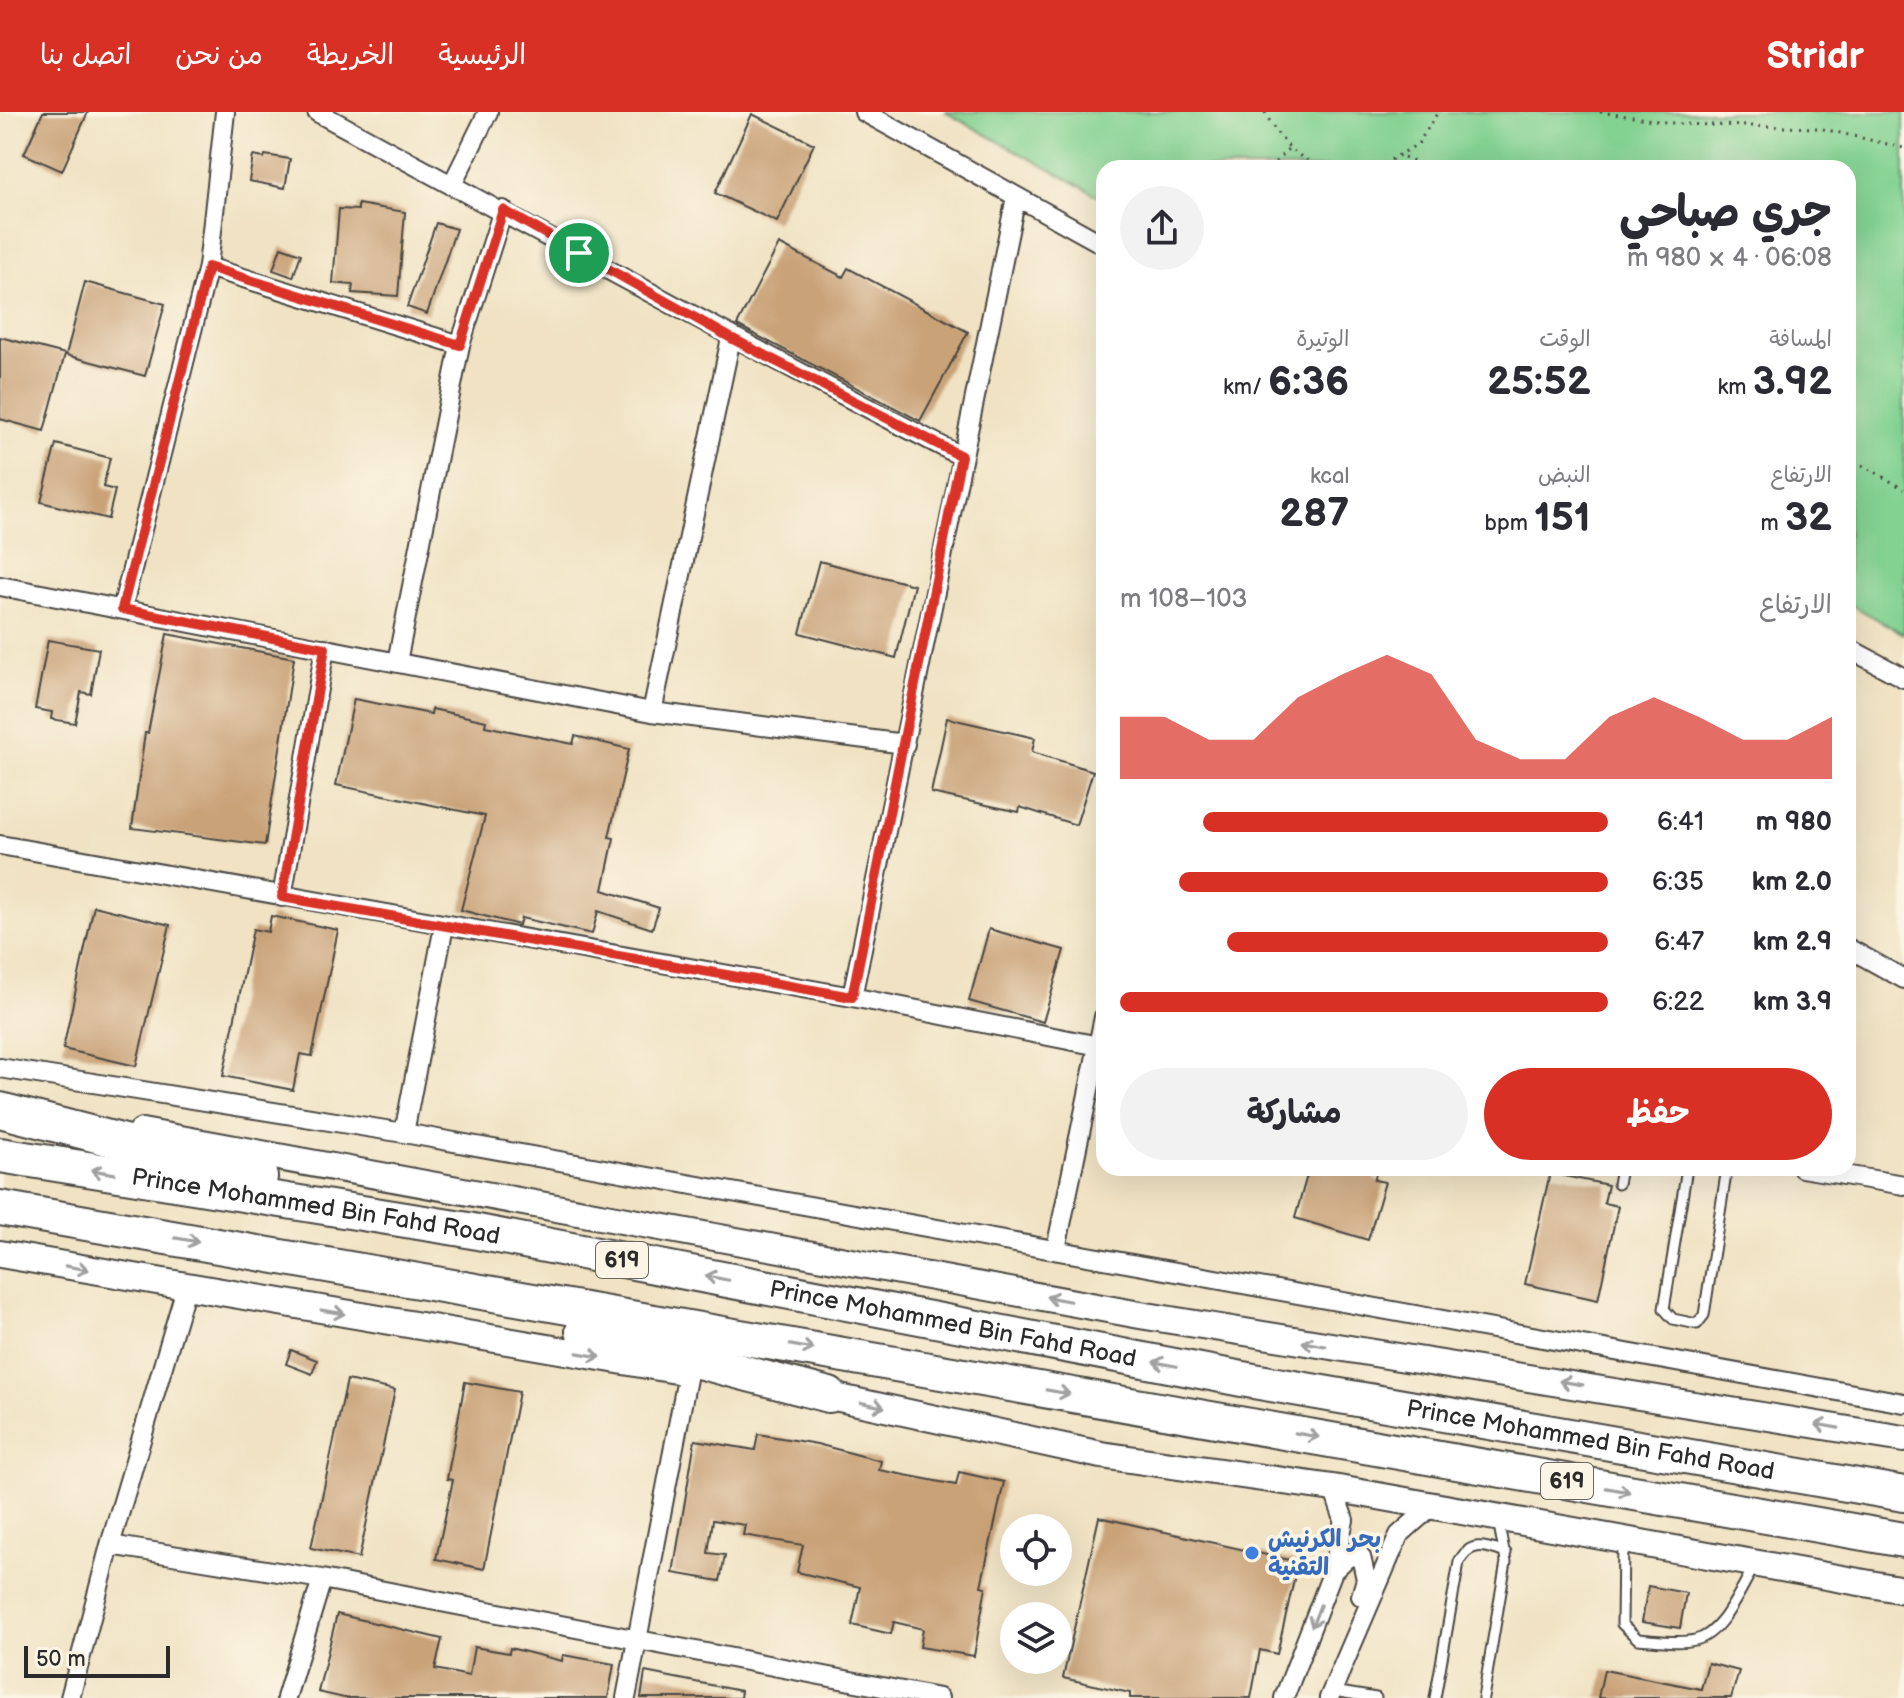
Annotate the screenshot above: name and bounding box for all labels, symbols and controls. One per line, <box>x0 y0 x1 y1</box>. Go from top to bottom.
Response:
text: Stridr <box>1766 34 1864 79</box>
text: اتصل بنا <box>40 39 131 72</box>
text: من نحن <box>175 39 263 72</box>
text: الخريطة <box>307 39 394 72</box>
text: الرئيسية <box>438 39 526 72</box>
button: share <box>1120 186 1204 270</box>
text: جري صباحي <box>1619 186 1832 239</box>
pin <box>545 219 613 287</box>
icon: arrive <box>557 231 601 275</box>
text: 06:08 · 4 × 980 m <box>1627 243 1832 274</box>
text: الوتيرة <box>1296 326 1349 353</box>
text: الوقت <box>1539 326 1591 353</box>
text: المسافة <box>1769 326 1832 353</box>
text: 6:36 <box>1268 358 1349 406</box>
text: 25:52 <box>1487 358 1591 406</box>
text: 3.92 <box>1752 358 1832 406</box>
text: /km <box>1223 374 1268 401</box>
text: km <box>1718 374 1752 401</box>
text: النبض <box>1538 462 1591 489</box>
text: الارتفاع <box>1770 462 1832 489</box>
text: kcal <box>1310 463 1349 490</box>
text: 287 <box>1279 490 1349 538</box>
text: 151 <box>1534 494 1591 542</box>
text: 32 <box>1785 494 1832 542</box>
text: bpm <box>1485 510 1534 537</box>
text: m <box>1761 510 1785 537</box>
text: 103–108 m <box>1120 584 1248 615</box>
text: الارتفاع <box>1759 590 1832 621</box>
text: 6:41 <box>1657 807 1704 838</box>
text: 980 m <box>1756 807 1832 838</box>
text: 6:35 <box>1652 867 1704 898</box>
text: 2.0 km <box>1752 867 1832 898</box>
text: 6:47 <box>1654 927 1704 958</box>
text: 2.9 km <box>1753 927 1832 958</box>
text: 6:22 <box>1652 987 1704 1018</box>
text: 3.9 km <box>1753 987 1832 1018</box>
button: مشاركة <box>1120 1068 1468 1160</box>
button: حفظ <box>1484 1068 1832 1160</box>
street label: Prince Mohammed Bin Fahd Road <box>130 1162 503 1251</box>
one-way arrow <box>90 1164 116 1179</box>
one-way arrow <box>174 1233 199 1248</box>
road number: 619 <box>596 1242 648 1278</box>
one-way arrow <box>63 1262 89 1277</box>
one-way arrow <box>705 1270 731 1285</box>
street label: Prince Mohammed Bin Fahd Road <box>767 1274 1139 1373</box>
one-way arrow <box>1045 1291 1071 1306</box>
one-way arrow <box>320 1305 345 1320</box>
one-way arrow <box>1301 1335 1327 1350</box>
one-way arrow <box>789 1341 814 1356</box>
one-way arrow <box>576 1349 602 1364</box>
one-way arrow <box>1153 1356 1178 1371</box>
one-way arrow <box>1558 1375 1584 1390</box>
one-way arrow <box>1045 1385 1070 1400</box>
street label: Prince Mohammed Bin Fahd Road <box>1404 1393 1777 1486</box>
one-way arrow <box>860 1398 885 1413</box>
one-way arrow <box>1815 1417 1840 1432</box>
one-way arrow <box>1294 1429 1319 1444</box>
road number: 619 <box>1541 1463 1593 1499</box>
one-way arrow <box>1605 1483 1630 1498</box>
map controls <box>1000 1514 1072 1674</box>
button: locate <box>1000 1514 1072 1586</box>
place label: بحر الكرنيش التقنية <box>1268 1525 1381 1582</box>
marker: بحر الكرنيش التقنية <box>1243 1544 1261 1562</box>
button: layers <box>1000 1602 1072 1674</box>
one-way arrow <box>1308 1603 1322 1628</box>
scale bar <box>24 1642 170 1678</box>
text: 50 m <box>36 1646 86 1673</box>

